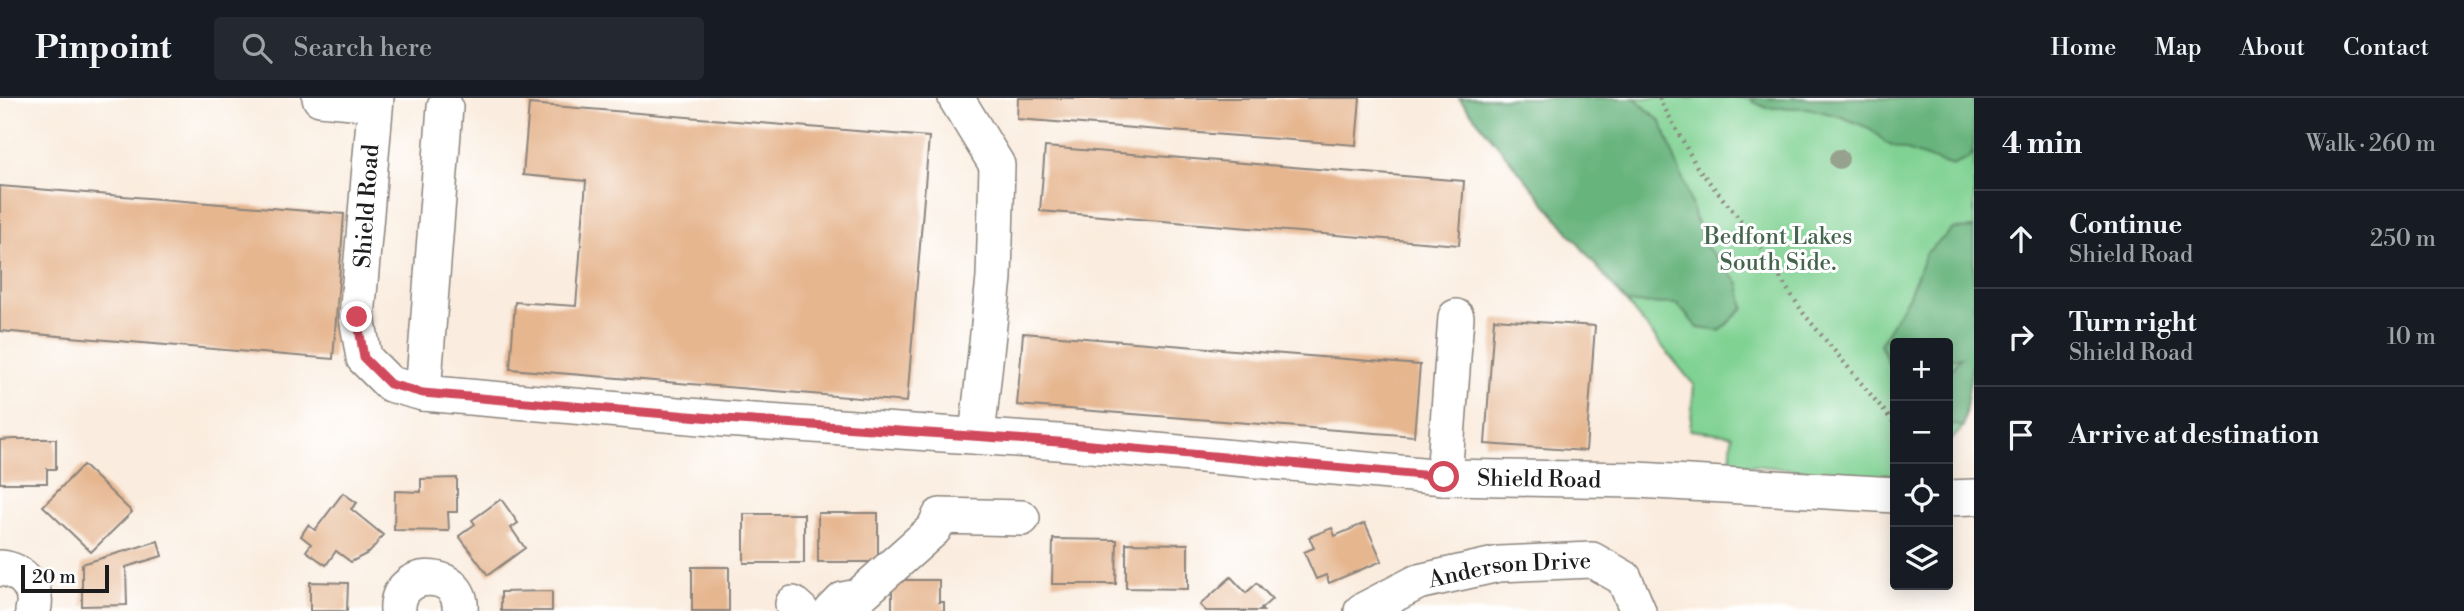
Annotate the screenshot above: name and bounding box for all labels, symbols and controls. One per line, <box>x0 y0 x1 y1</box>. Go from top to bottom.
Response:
search box <box>214 17 704 80</box>
text: Pinpoint <box>35 28 172 69</box>
icon: search <box>238 29 276 67</box>
text: Search here <box>294 32 432 64</box>
text: Home <box>2051 33 2116 63</box>
text: Map <box>2154 33 2202 63</box>
text: About <box>2240 33 2305 63</box>
text: Contact <box>2343 33 2429 63</box>
text: 4 min <box>2002 125 2082 163</box>
text: Walk · 260 m <box>2306 130 2436 158</box>
street label: Shield Road <box>349 143 385 269</box>
text: Continue <box>2069 209 2182 241</box>
icon: ahead <box>2002 220 2040 258</box>
park label: Bedfont Lakes South Side. <box>1703 223 1852 277</box>
text: 250 m <box>2370 225 2436 253</box>
text: Shield Road <box>2069 241 2193 269</box>
route end <box>341 301 372 332</box>
text: Turn right <box>2069 307 2197 339</box>
icon: right <box>2002 318 2040 356</box>
text: 10 m <box>2387 323 2436 351</box>
map controls <box>1890 338 1953 590</box>
button: + <box>1890 338 1953 401</box>
text: Shield Road <box>2069 339 2193 367</box>
button: − <box>1890 401 1953 464</box>
icon: arrive <box>2002 416 2040 454</box>
text: Arrive at destination <box>2069 419 2319 451</box>
route start <box>1428 461 1459 492</box>
button: locate <box>1890 464 1953 527</box>
street label: Shield Road <box>1477 465 1601 494</box>
button: layers <box>1890 527 1953 590</box>
street label: Anderson Drive <box>1425 547 1592 595</box>
scale bar <box>21 562 108 594</box>
text: 20 m <box>32 565 76 589</box>

